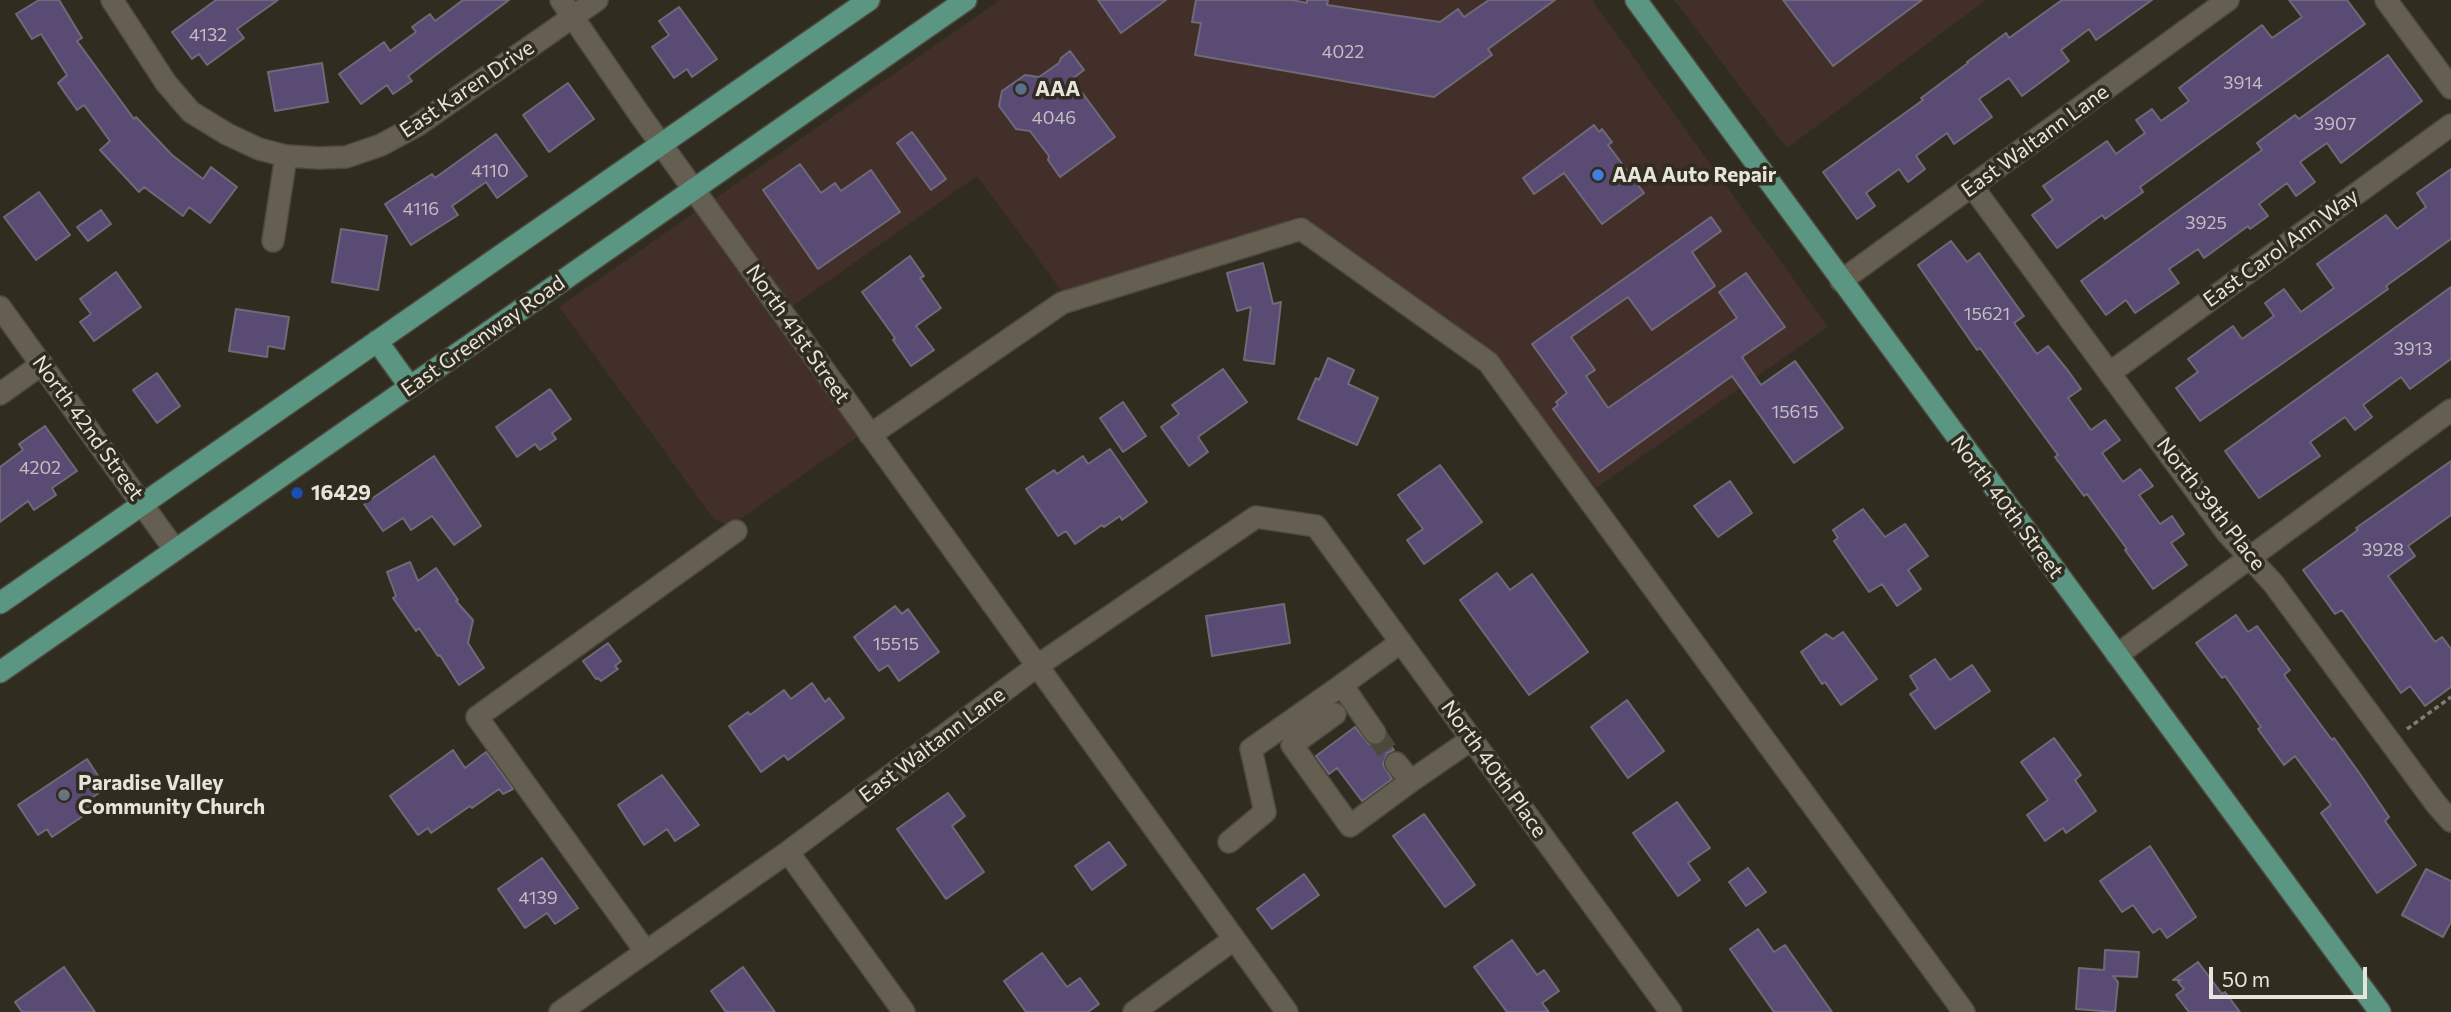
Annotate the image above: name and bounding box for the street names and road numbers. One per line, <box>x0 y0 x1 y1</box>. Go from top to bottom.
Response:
street label: East Karen Drive <box>395 35 539 143</box>
street label: East Waltann Lane <box>1956 79 2114 203</box>
street label: East Carol Ann Way <box>2199 183 2363 313</box>
street label: North 41st Street <box>741 260 855 408</box>
street label: East Greenway Road <box>396 270 570 402</box>
street label: North 42nd Street <box>27 351 149 505</box>
street label: North 40th Street <box>1945 431 2069 583</box>
street label: North 39th Place <box>2151 432 2271 576</box>
street label: East Waltann Lane <box>854 682 1010 808</box>
street label: North 40th Place <box>1436 696 1552 842</box>

